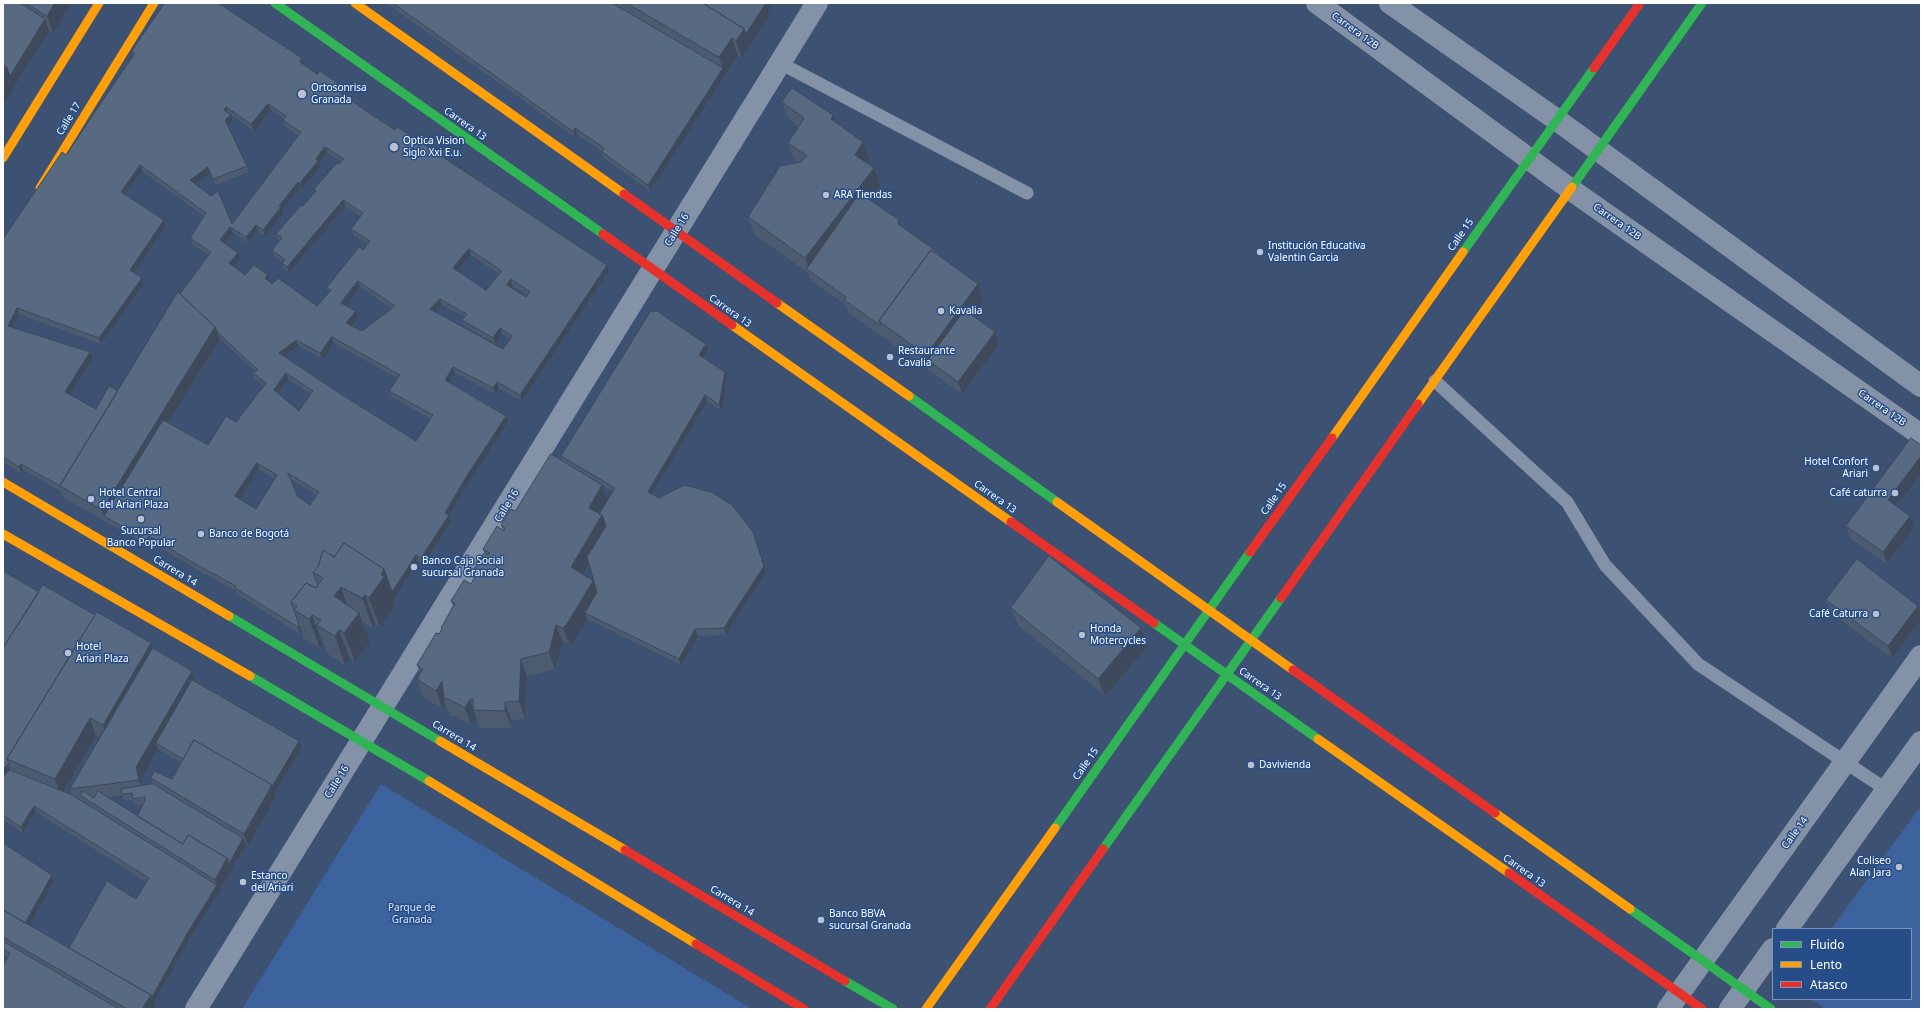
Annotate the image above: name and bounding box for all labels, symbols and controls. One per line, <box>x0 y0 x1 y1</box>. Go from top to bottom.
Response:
street label: Carrera 12B <box>1329 10 1381 52</box>
place label: Ortosonrisa Granada <box>311 82 367 106</box>
marker: Ortosonrisa Granada <box>296 88 308 100</box>
street label: Calle 17 <box>54 100 84 138</box>
street label: Carrera 13 <box>441 105 489 143</box>
place label: Optica Vision Siglo Xxi E.u. <box>403 135 464 158</box>
marker: Optica Vision Siglo Xxi E.u. <box>388 141 400 153</box>
place label: ARA Tiendas <box>834 189 892 201</box>
marker: ARA Tiendas <box>821 190 831 200</box>
street label: Carrera 12B <box>1591 201 1643 243</box>
street label: Calle 16 <box>662 211 692 249</box>
street label: Calle 15 <box>1446 216 1476 254</box>
place label: Institución Educativa Valentin Garcia <box>1268 240 1366 264</box>
marker: Institución Educativa Valentin Garcia <box>1255 247 1265 257</box>
street label: Carrera 13 <box>706 292 754 330</box>
place label: Kavalia <box>949 305 982 317</box>
marker: Kavalia <box>936 306 946 316</box>
place label: Restaurante Cavalia <box>898 345 955 368</box>
marker: Restaurante Cavalia <box>885 352 895 362</box>
street label: Carrera 12B <box>1856 387 1908 429</box>
place label: Hotel Confort Ariari <box>1804 456 1868 480</box>
marker: Hotel Confort Ariari <box>1871 463 1881 473</box>
street label: Carrera 13 <box>971 478 1019 516</box>
street label: Calle 15 <box>1259 480 1289 518</box>
place label: Hotel Central del Ariari Plaza <box>99 487 169 510</box>
street label: Calle 16 <box>492 487 522 525</box>
place label: Café caturra <box>1830 487 1887 499</box>
marker: Café caturra <box>1890 488 1900 498</box>
marker: Hotel Central del Ariari Plaza <box>86 494 96 504</box>
marker: Sucursal Banco Popular <box>136 514 146 524</box>
place label: Sucursal Banco Popular <box>107 525 175 548</box>
place label: Banco de Bogotá <box>209 528 289 540</box>
marker: Banco de Bogotá <box>196 529 206 539</box>
street label: Carrera 14 <box>151 553 199 589</box>
place label: Banco Caja Social sucursal Granada <box>422 555 504 578</box>
marker: Banco Caja Social sucursal Granada <box>409 562 419 572</box>
place label: Café Caturra <box>1809 608 1868 620</box>
marker: Café Caturra <box>1871 609 1881 619</box>
place label: Honda Motercycles <box>1090 623 1146 646</box>
marker: Honda Motercycles <box>1077 630 1087 640</box>
place label: Hotel Ariari Plaza <box>76 641 129 664</box>
marker: Hotel Ariari Plaza <box>63 648 73 658</box>
street label: Carrera 13 <box>1236 665 1284 703</box>
street label: Carrera 14 <box>430 718 478 754</box>
street label: Calle 15 <box>1071 745 1101 783</box>
place label: Davivienda <box>1259 759 1311 771</box>
marker: Davivienda <box>1246 760 1256 770</box>
street label: Calle 16 <box>322 763 352 801</box>
street label: Calle 14 <box>1779 815 1811 851</box>
street label: Carrera 13 <box>1500 852 1548 890</box>
place label: Coliseo Alan Jara <box>1850 855 1891 878</box>
marker: Coliseo Alan Jara <box>1894 862 1904 872</box>
place label: Estanco del Ariari <box>251 870 293 894</box>
marker: Estanco del Ariari <box>238 877 248 887</box>
street label: Carrera 14 <box>708 883 756 919</box>
park label: Parque de Granada <box>388 902 436 926</box>
place label: Banco BBVA sucursal Granada <box>829 908 911 932</box>
marker: Banco BBVA sucursal Granada <box>816 915 826 925</box>
legend <box>1772 928 1912 1000</box>
text: Fluido <box>1810 936 1844 953</box>
text: Lento <box>1810 956 1842 973</box>
text: Atasco <box>1810 976 1848 993</box>

